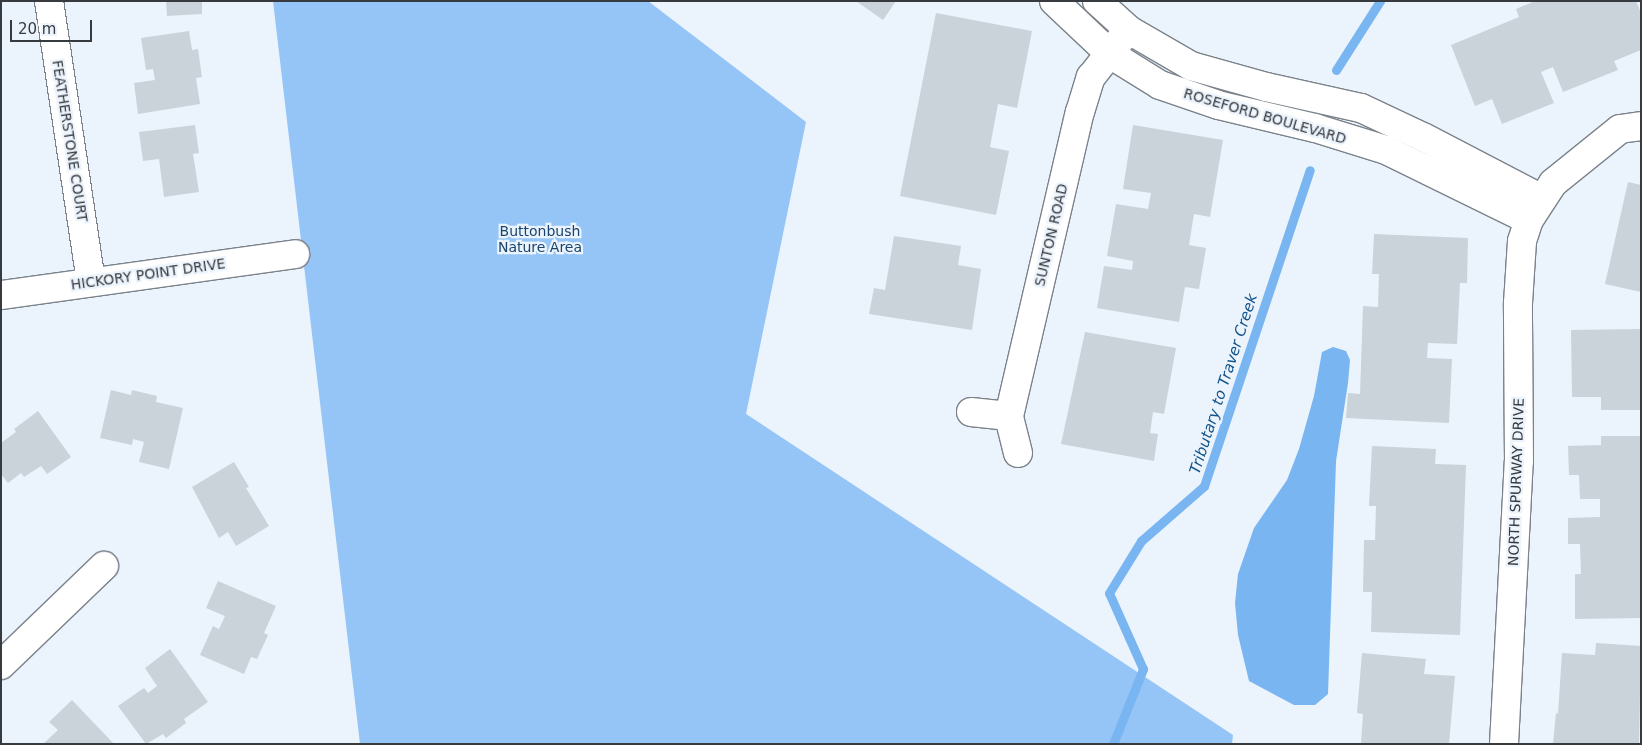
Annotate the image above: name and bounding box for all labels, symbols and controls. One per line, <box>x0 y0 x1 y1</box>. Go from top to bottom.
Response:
scale bar <box>12 10 95 42</box>
text: 20 m <box>18 20 56 38</box>
street label: FEATHERSTONE COURT <box>49 59 91 223</box>
street label: ROSEFORD BOULEVARD <box>1182 85 1348 147</box>
street label: SUNTON ROAD <box>1031 182 1071 288</box>
park label: Buttonbush Nature Area <box>498 223 582 256</box>
street label: HICKORY POINT DRIVE <box>70 255 226 293</box>
water label: Tributary to Traver Creek <box>1186 292 1262 476</box>
street label: NORTH SPURWAY DRIVE <box>1505 398 1527 566</box>

